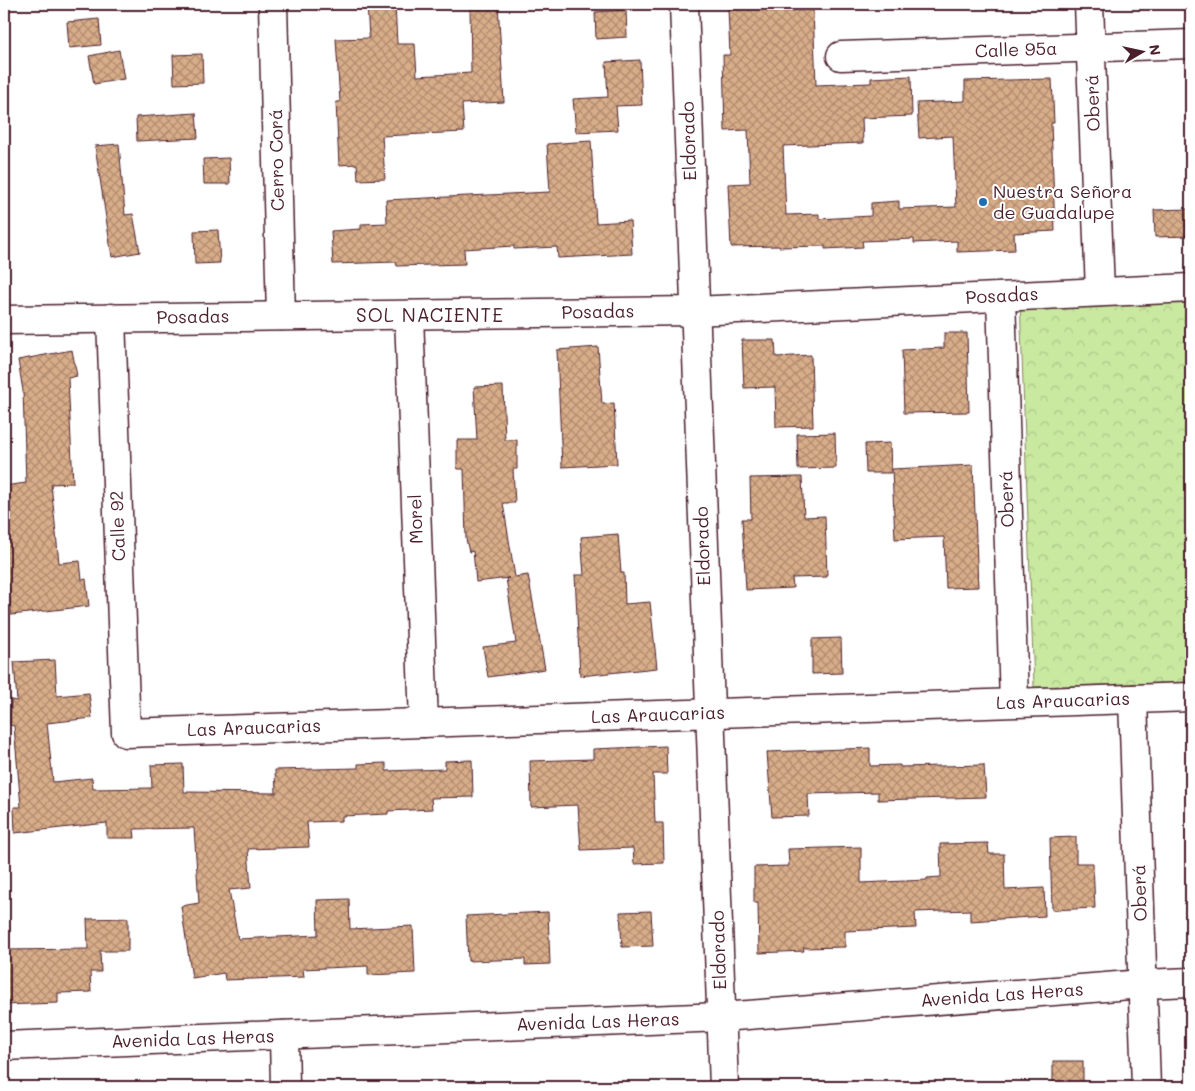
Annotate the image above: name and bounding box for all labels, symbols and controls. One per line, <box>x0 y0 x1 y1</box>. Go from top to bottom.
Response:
north arrow <box>1118 28 1168 78</box>
street label: Calle 95a <box>974 36 1058 62</box>
text: N <box>1145 43 1166 57</box>
street label: Oberá <box>1079 74 1105 132</box>
street label: Eldorado <box>675 101 701 181</box>
street label: Cerro Corá <box>263 109 289 211</box>
place label: Nuestra Señora de Guadalupe <box>993 179 1132 224</box>
marker: Nuestra Señora de Guadalupe <box>977 196 989 208</box>
street label: Posadas <box>965 281 1039 309</box>
street label: Posadas <box>561 298 635 324</box>
district label: SOL NACIENTE <box>356 302 504 327</box>
street label: Posadas <box>156 303 230 329</box>
street label: Oberá <box>993 470 1019 528</box>
street label: Calle 92 <box>104 490 130 562</box>
street label: Morel <box>402 494 428 544</box>
street label: Eldorado <box>689 506 715 586</box>
street label: Las Araucarias <box>996 686 1130 714</box>
street label: Las Araucarias <box>591 700 725 728</box>
street label: Las Araucarias <box>187 713 321 741</box>
street label: Oberá <box>1126 864 1152 922</box>
street label: Eldorado <box>705 910 731 990</box>
street label: Avenida Las Heras <box>920 976 1084 1012</box>
street label: Avenida Las Heras <box>516 1006 680 1036</box>
street label: Avenida Las Heras <box>111 1023 275 1053</box>

